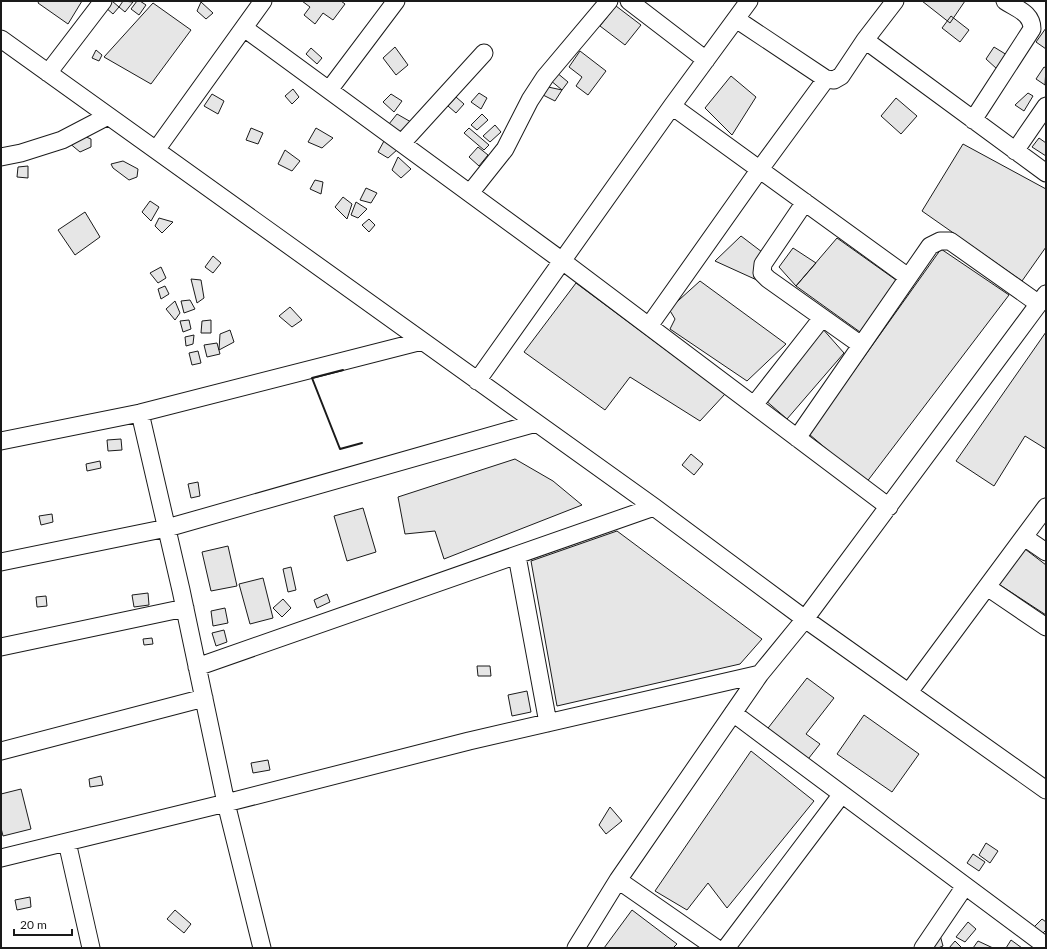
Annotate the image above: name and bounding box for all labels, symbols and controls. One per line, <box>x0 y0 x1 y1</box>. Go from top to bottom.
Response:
scale bar <box>14 911 72 937</box>
text: 20 m <box>20 917 47 932</box>

